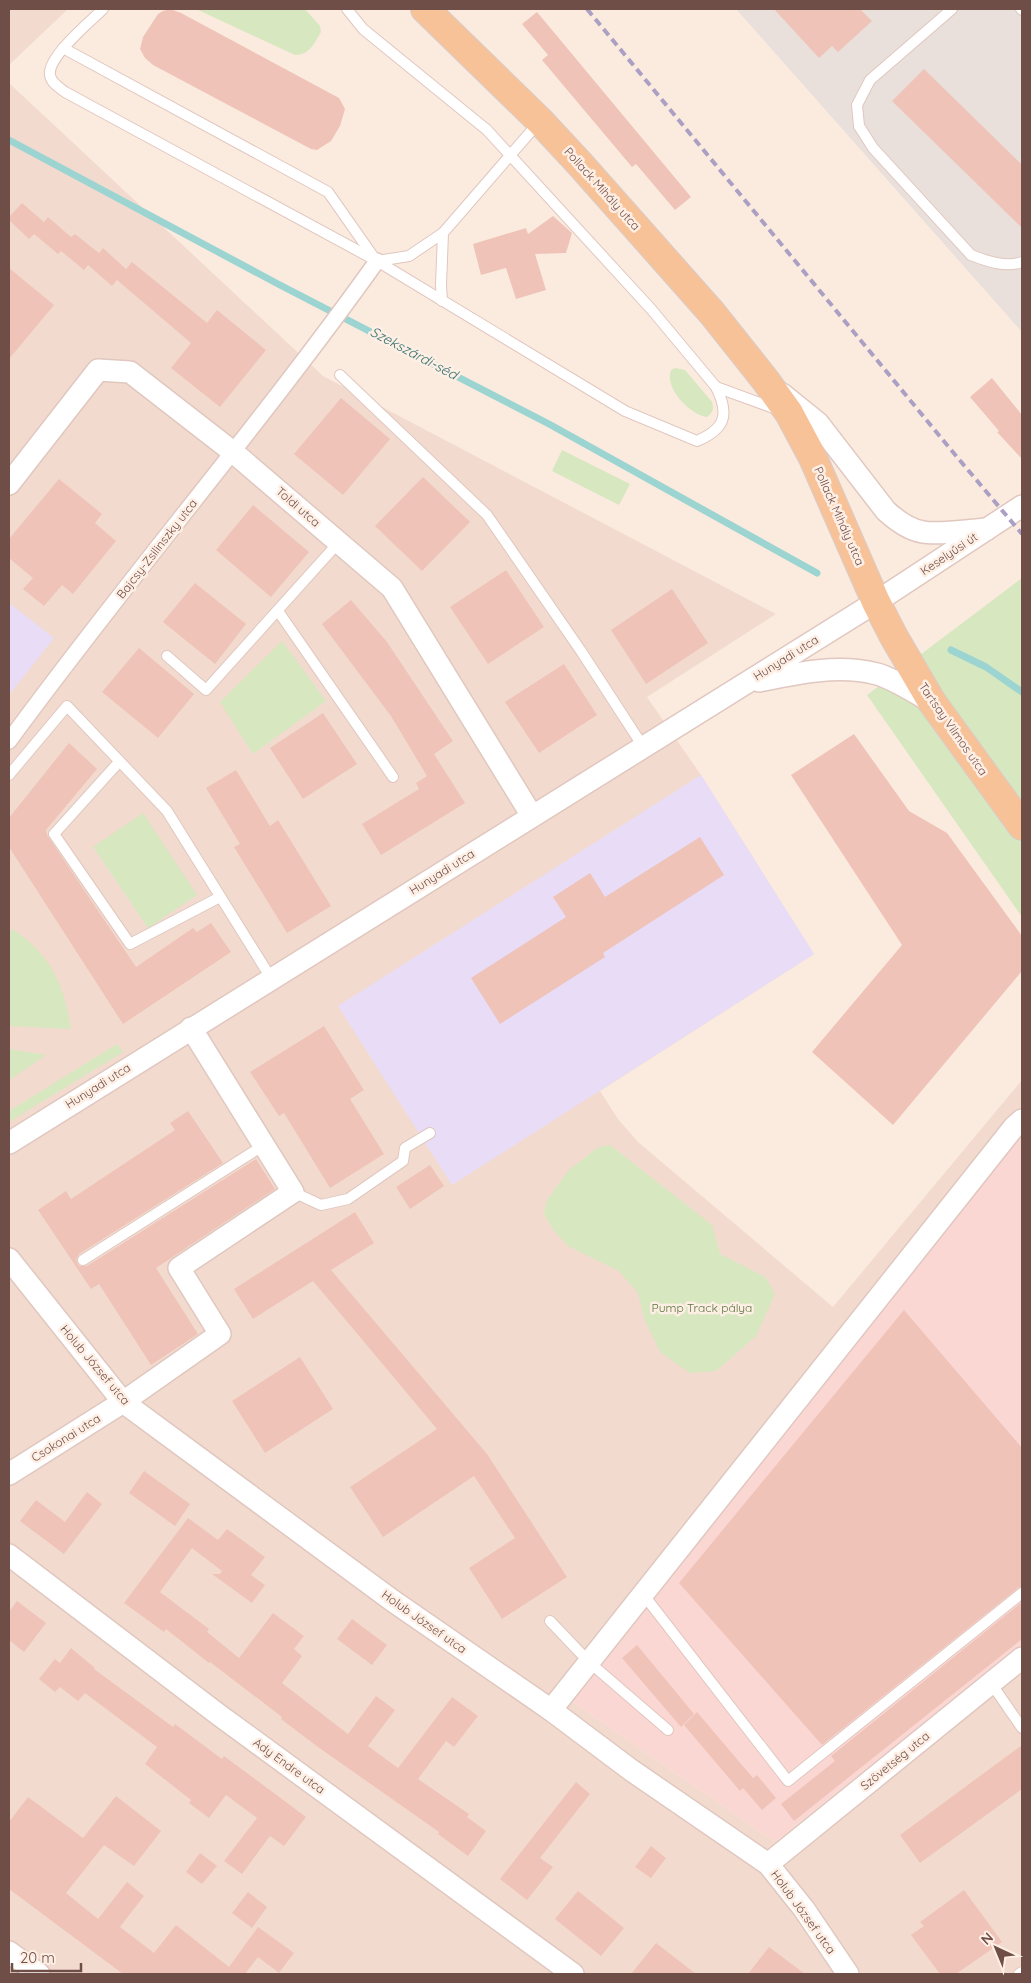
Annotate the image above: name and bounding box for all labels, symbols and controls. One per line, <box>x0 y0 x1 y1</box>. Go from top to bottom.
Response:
street label: Pollack Mihály utca <box>561 144 644 233</box>
water label: Szekszárdi-séd <box>367 322 462 384</box>
street label: Pollack Mihály utca <box>811 464 868 568</box>
street label: Toldi utca <box>273 484 323 530</box>
street label: Bajcsy-Zsilinszky utca <box>113 496 200 601</box>
street label: Keselyűsi út <box>917 529 980 578</box>
street label: Hunyadi utca <box>750 632 821 684</box>
street label: Tartsay Vilmos utca <box>916 679 991 778</box>
street label: Hunyadi utca <box>406 846 477 898</box>
street label: Hunyadi utca <box>62 1060 133 1112</box>
park label: Pump Track pálya <box>652 1300 752 1315</box>
street label: Holub József utca <box>57 1322 133 1408</box>
street label: Csokonai utca <box>28 1410 103 1465</box>
street label: Holub József utca <box>379 1587 470 1656</box>
street label: Szövetség utca <box>857 1728 932 1793</box>
street label: Ady Endre utca <box>251 1735 328 1797</box>
street label: Holub József utca <box>768 1867 839 1957</box>
north arrow <box>971 1923 1021 1973</box>
text: N <box>977 1929 997 1949</box>
scale bar <box>12 1940 81 1972</box>
text: 20 m <box>20 1948 55 1967</box>

